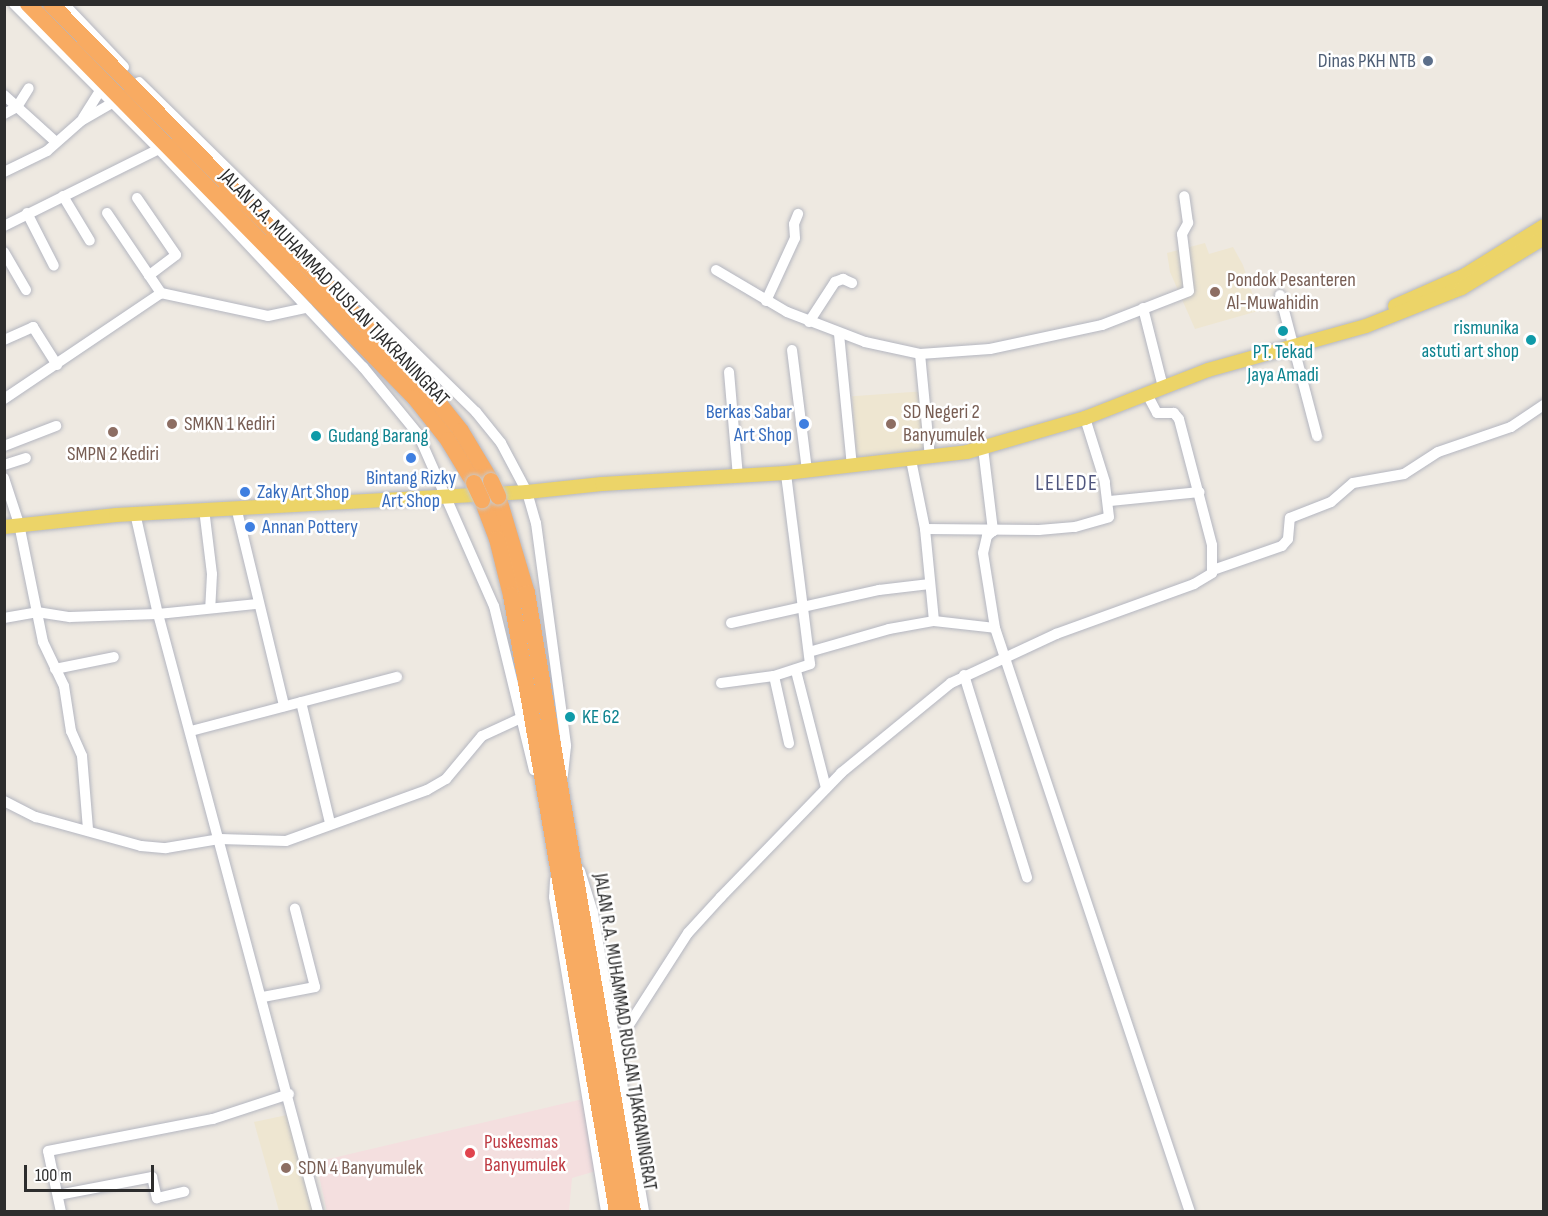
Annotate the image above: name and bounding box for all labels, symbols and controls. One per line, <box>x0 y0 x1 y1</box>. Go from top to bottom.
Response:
place label: Dinas PKH NTB <box>1318 49 1416 73</box>
marker: Dinas PKH NTB <box>1421 54 1435 68</box>
street label: JALAN R.A. MUHAMMAD RUSLAN TJAKRANINGRAT <box>214 164 454 412</box>
place label: Pondok Pesanteren Al-Muwahidin <box>1227 268 1356 315</box>
marker: Pondok Pesanteren Al-Muwahidin <box>1208 285 1222 299</box>
place label: rismunika astuti art shop <box>1421 316 1519 363</box>
marker: PT. Tekad Jaya Amadi <box>1276 324 1290 338</box>
marker: rismunika astuti art shop <box>1524 333 1538 347</box>
place label: PT. Tekad Jaya Amadi <box>1247 340 1319 387</box>
place label: Berkas Sabar Art Shop <box>706 400 792 447</box>
place label: SD Negeri 2 Banyumulek <box>903 400 985 447</box>
place label: SMKN 1 Kediri <box>184 412 275 436</box>
marker: SMKN 1 Kediri <box>165 417 179 431</box>
marker: Berkas Sabar Art Shop <box>797 417 811 431</box>
marker: SD Negeri 2 Banyumulek <box>884 417 898 431</box>
place label: Gudang Barang <box>328 424 428 448</box>
marker: SMPN 2 Kediri <box>106 425 120 439</box>
marker: Gudang Barang <box>309 429 323 443</box>
place label: SMPN 2 Kediri <box>67 442 159 466</box>
marker: Bintang Rizky Art Shop <box>404 451 418 465</box>
place label: Bintang Rizky Art Shop <box>366 467 456 514</box>
district label: LELEDE <box>1035 471 1099 497</box>
place label: Zaky Art Shop <box>257 480 349 504</box>
marker: Zaky Art Shop <box>238 485 252 499</box>
place label: Annan Pottery <box>262 515 358 539</box>
marker: Annan Pottery <box>243 520 257 534</box>
place label: KE 62 <box>582 705 620 729</box>
marker: KE 62 <box>563 710 577 724</box>
street label: JALAN R.A. MUHAMMAD RUSLAN TJAKRANINGRAT <box>588 872 662 1192</box>
place label: Puskesmas Banyumulek <box>484 1130 566 1177</box>
marker: Puskesmas Banyumulek <box>461 1144 479 1162</box>
scale bar <box>27 1153 158 1191</box>
place label: SDN 4 Banyumulek <box>298 1156 423 1180</box>
marker: SDN 4 Banyumulek <box>279 1161 293 1175</box>
text: 100 m <box>35 1165 72 1186</box>

